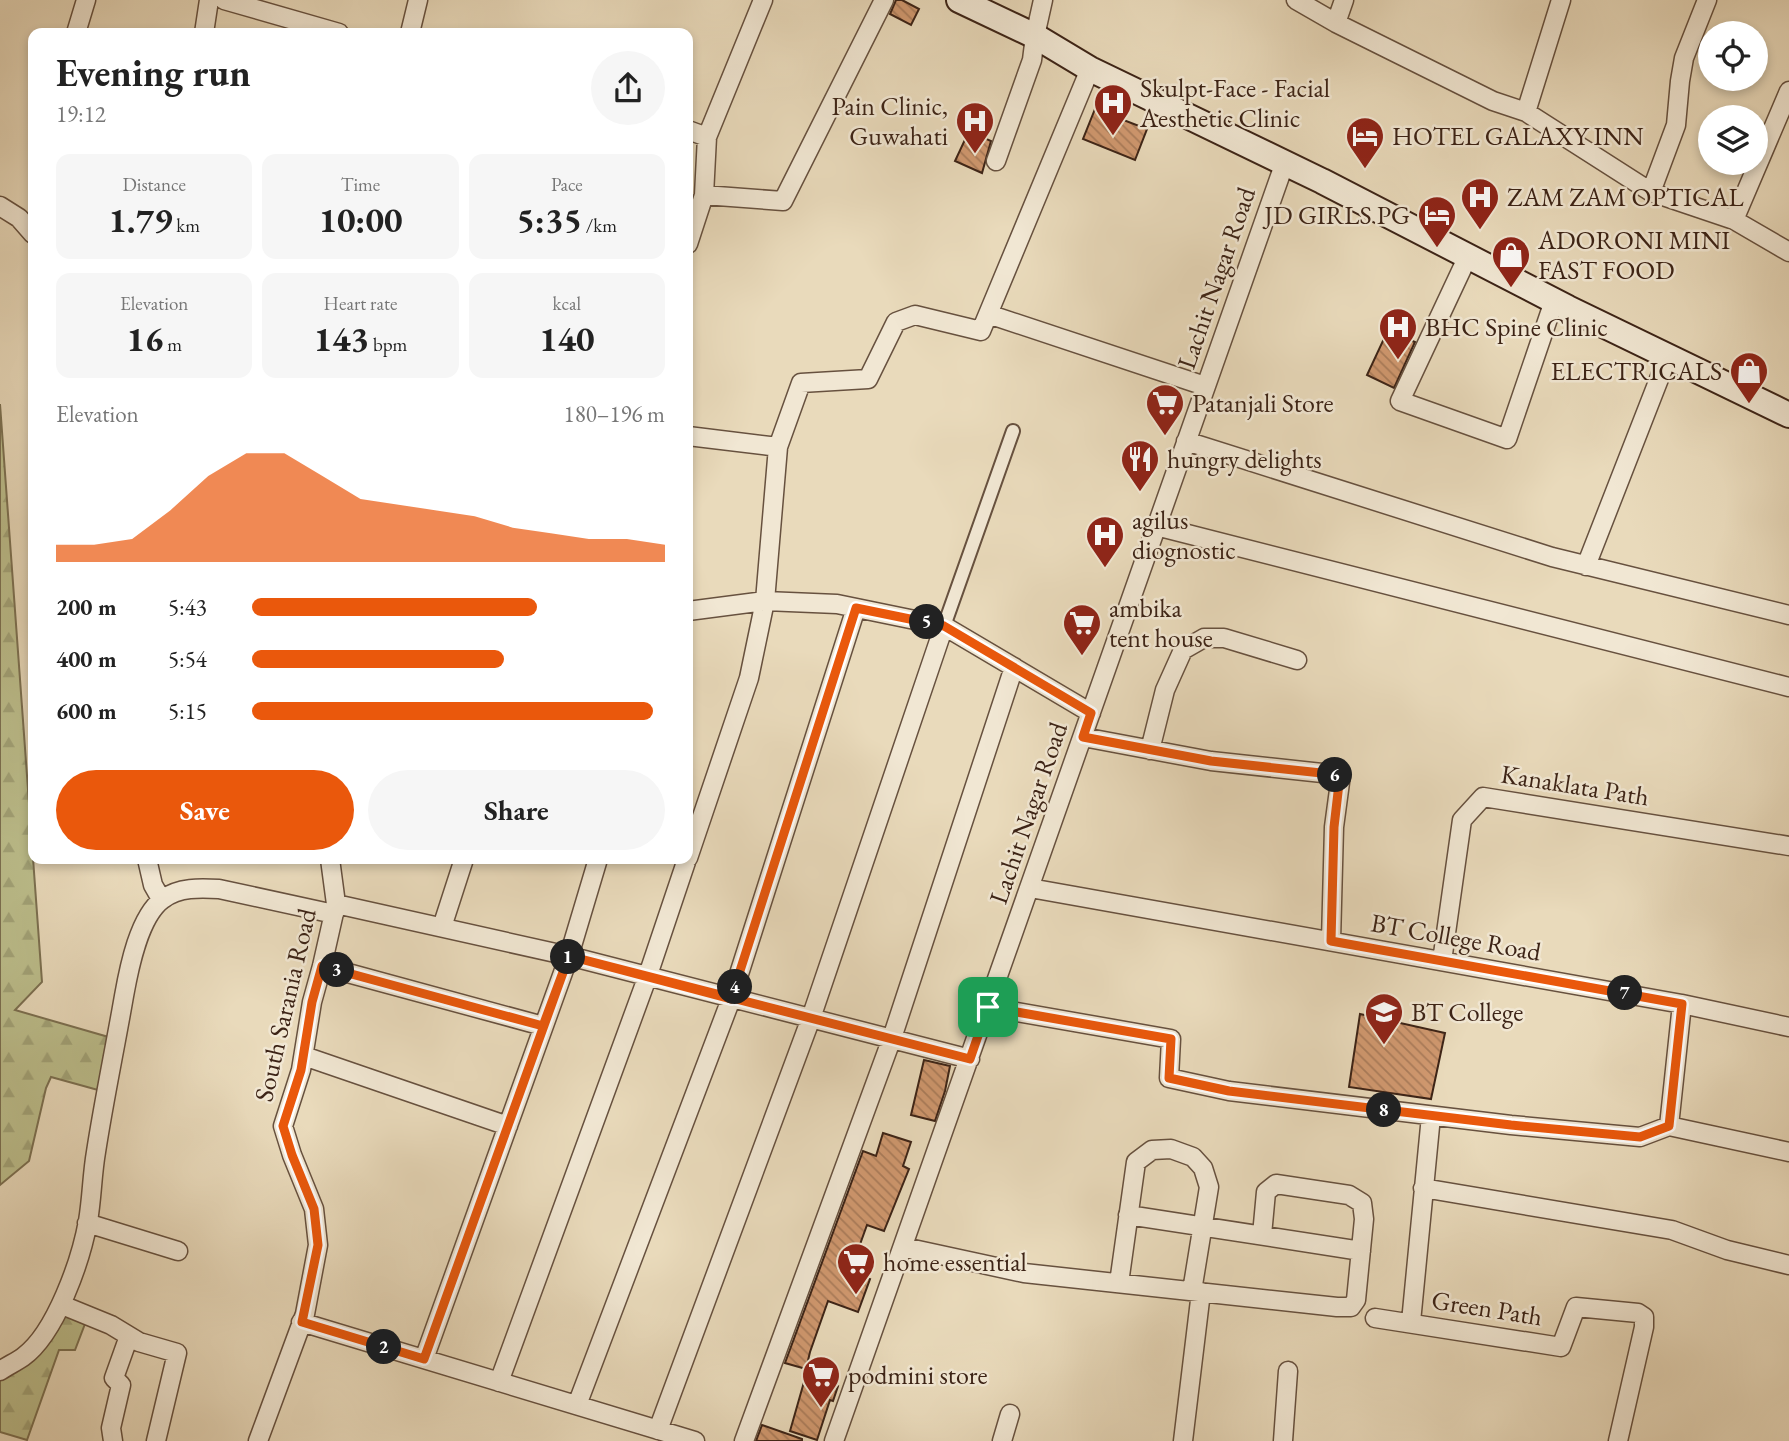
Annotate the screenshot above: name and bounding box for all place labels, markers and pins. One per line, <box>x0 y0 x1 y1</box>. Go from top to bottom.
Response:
place label: Skulpt-Face - Facial Aesthetic Clinic <box>1139 71 1330 135</box>
hospital icon: Skulpt-Face - Facial Aesthetic Clinic <box>1092 82 1134 137</box>
place label: Pain Clinic, Guwahati <box>832 89 948 153</box>
hospital icon: Pain Clinic, Guwahati <box>954 100 996 155</box>
hotel icon: HOTEL GALAXY INN <box>1344 115 1386 170</box>
place label: HOTEL GALAXY INN <box>1392 119 1644 153</box>
hospital icon: ZAM ZAM OPTICAL <box>1459 176 1501 231</box>
place label: ZAM ZAM OPTICAL <box>1507 180 1744 214</box>
hotel icon: JD GIRLS PG <box>1416 194 1458 249</box>
place label: JD GIRLS PG <box>1262 198 1410 232</box>
place label: ADORONI MINI FAST FOOD <box>1537 223 1730 287</box>
shop icon: ADORONI MINI FAST FOOD <box>1490 234 1532 289</box>
hospital icon: BHC Spine Clinic <box>1377 306 1419 361</box>
place label: BHC Spine Clinic <box>1425 310 1608 344</box>
shop icon: ELECTRICALS <box>1728 350 1770 405</box>
place label: ELECTRICALS <box>1551 354 1722 388</box>
supermarket icon: Patanjali Store <box>1144 382 1186 437</box>
place label: Patanjali Store <box>1192 386 1334 420</box>
restaurant icon: hungry delights <box>1119 438 1161 493</box>
place label: hungry delights <box>1167 442 1322 476</box>
place label: agilus diognostic <box>1132 503 1236 567</box>
hospital icon: agilus diognostic <box>1084 514 1126 569</box>
place label: ambika tent house <box>1109 591 1213 655</box>
supermarket icon: ambika tent house <box>1061 602 1103 657</box>
pin: 5 <box>909 604 944 640</box>
pin: 6 <box>1318 758 1352 792</box>
pin: 1 <box>550 940 586 974</box>
pin: 3 <box>320 953 354 988</box>
pin: 4 <box>718 970 752 1004</box>
pin: 7 <box>1608 976 1642 1010</box>
pin <box>958 977 1018 1037</box>
school or university icon: BT College <box>1363 991 1405 1046</box>
place label: BT College <box>1411 995 1523 1029</box>
pin: 8 <box>1366 1092 1402 1128</box>
supermarket icon: home essential <box>835 1241 877 1296</box>
place label: home essential <box>883 1245 1027 1279</box>
pin: 2 <box>366 1330 402 1364</box>
supermarket icon: podmini store <box>800 1354 842 1409</box>
place label: podmini store <box>848 1358 988 1392</box>

